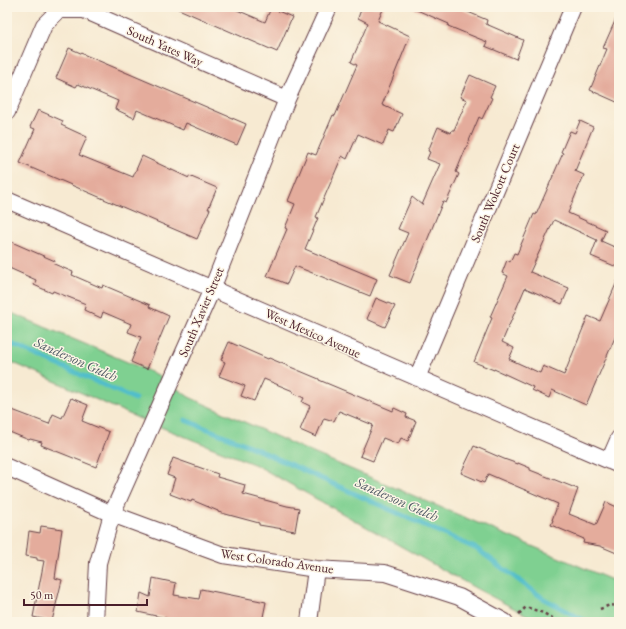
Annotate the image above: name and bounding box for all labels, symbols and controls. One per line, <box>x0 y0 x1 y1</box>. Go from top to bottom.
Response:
street label: South Yates Way <box>124 22 206 70</box>
street label: South Wolcott Court <box>466 141 524 245</box>
street label: South Xavier Street <box>174 264 228 360</box>
street label: West Mexico Avenue <box>262 304 364 362</box>
water label: Sanderson Gulch <box>31 332 120 385</box>
water label: Sanderson Gulch <box>352 472 441 525</box>
street label: West Colorado Avenue <box>219 545 335 577</box>
scale bar <box>24 581 147 607</box>
text: 50 m <box>30 587 54 603</box>

